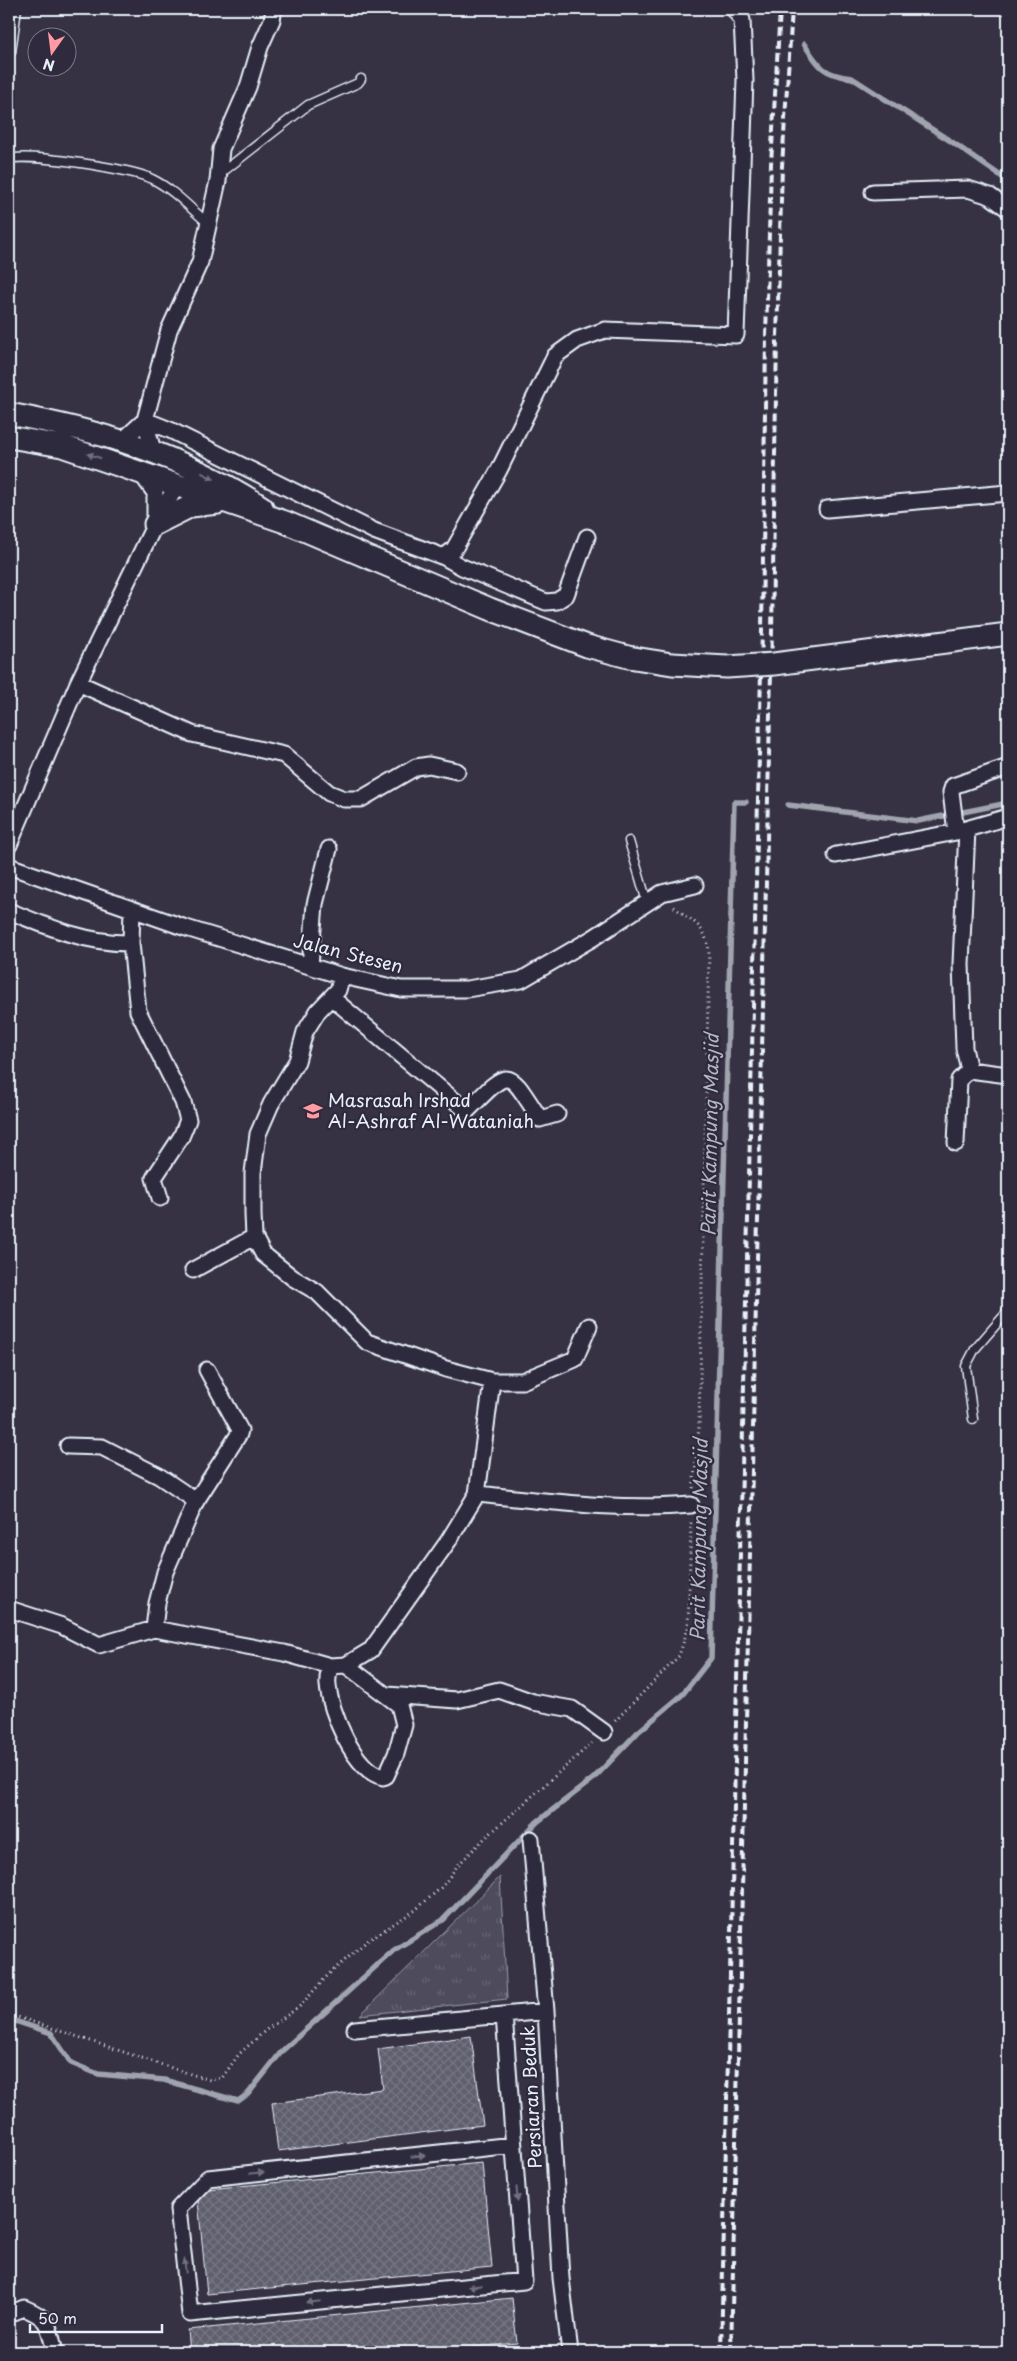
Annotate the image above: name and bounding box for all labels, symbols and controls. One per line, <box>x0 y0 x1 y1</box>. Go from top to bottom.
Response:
north arrow <box>28 28 78 78</box>
text: N <box>41 54 57 77</box>
one-way arrow <box>86 452 101 460</box>
one-way arrow <box>201 472 215 480</box>
street label: Jalan Stesen <box>291 926 406 979</box>
water label: Parit Kampung Masjid <box>693 1030 725 1236</box>
place label: Masrasah Irshad Al-Ashraf Al-Wataniah <box>328 1086 534 1134</box>
school or university icon: Masrasah Irshad Al-Ashraf Al-Wataniah <box>302 1100 324 1122</box>
water label: Parit Kampung Masjid <box>682 1435 714 1641</box>
street label: Persiaran Beduk <box>513 2025 548 2169</box>
one-way arrow <box>411 2152 427 2160</box>
one-way arrow <box>249 2169 265 2177</box>
one-way arrow <box>513 2186 521 2202</box>
one-way arrow <box>180 2257 188 2273</box>
one-way arrow <box>467 2282 483 2290</box>
one-way arrow <box>305 2298 321 2306</box>
scale bar <box>30 2301 162 2333</box>
text: 50 m <box>38 2306 77 2329</box>

